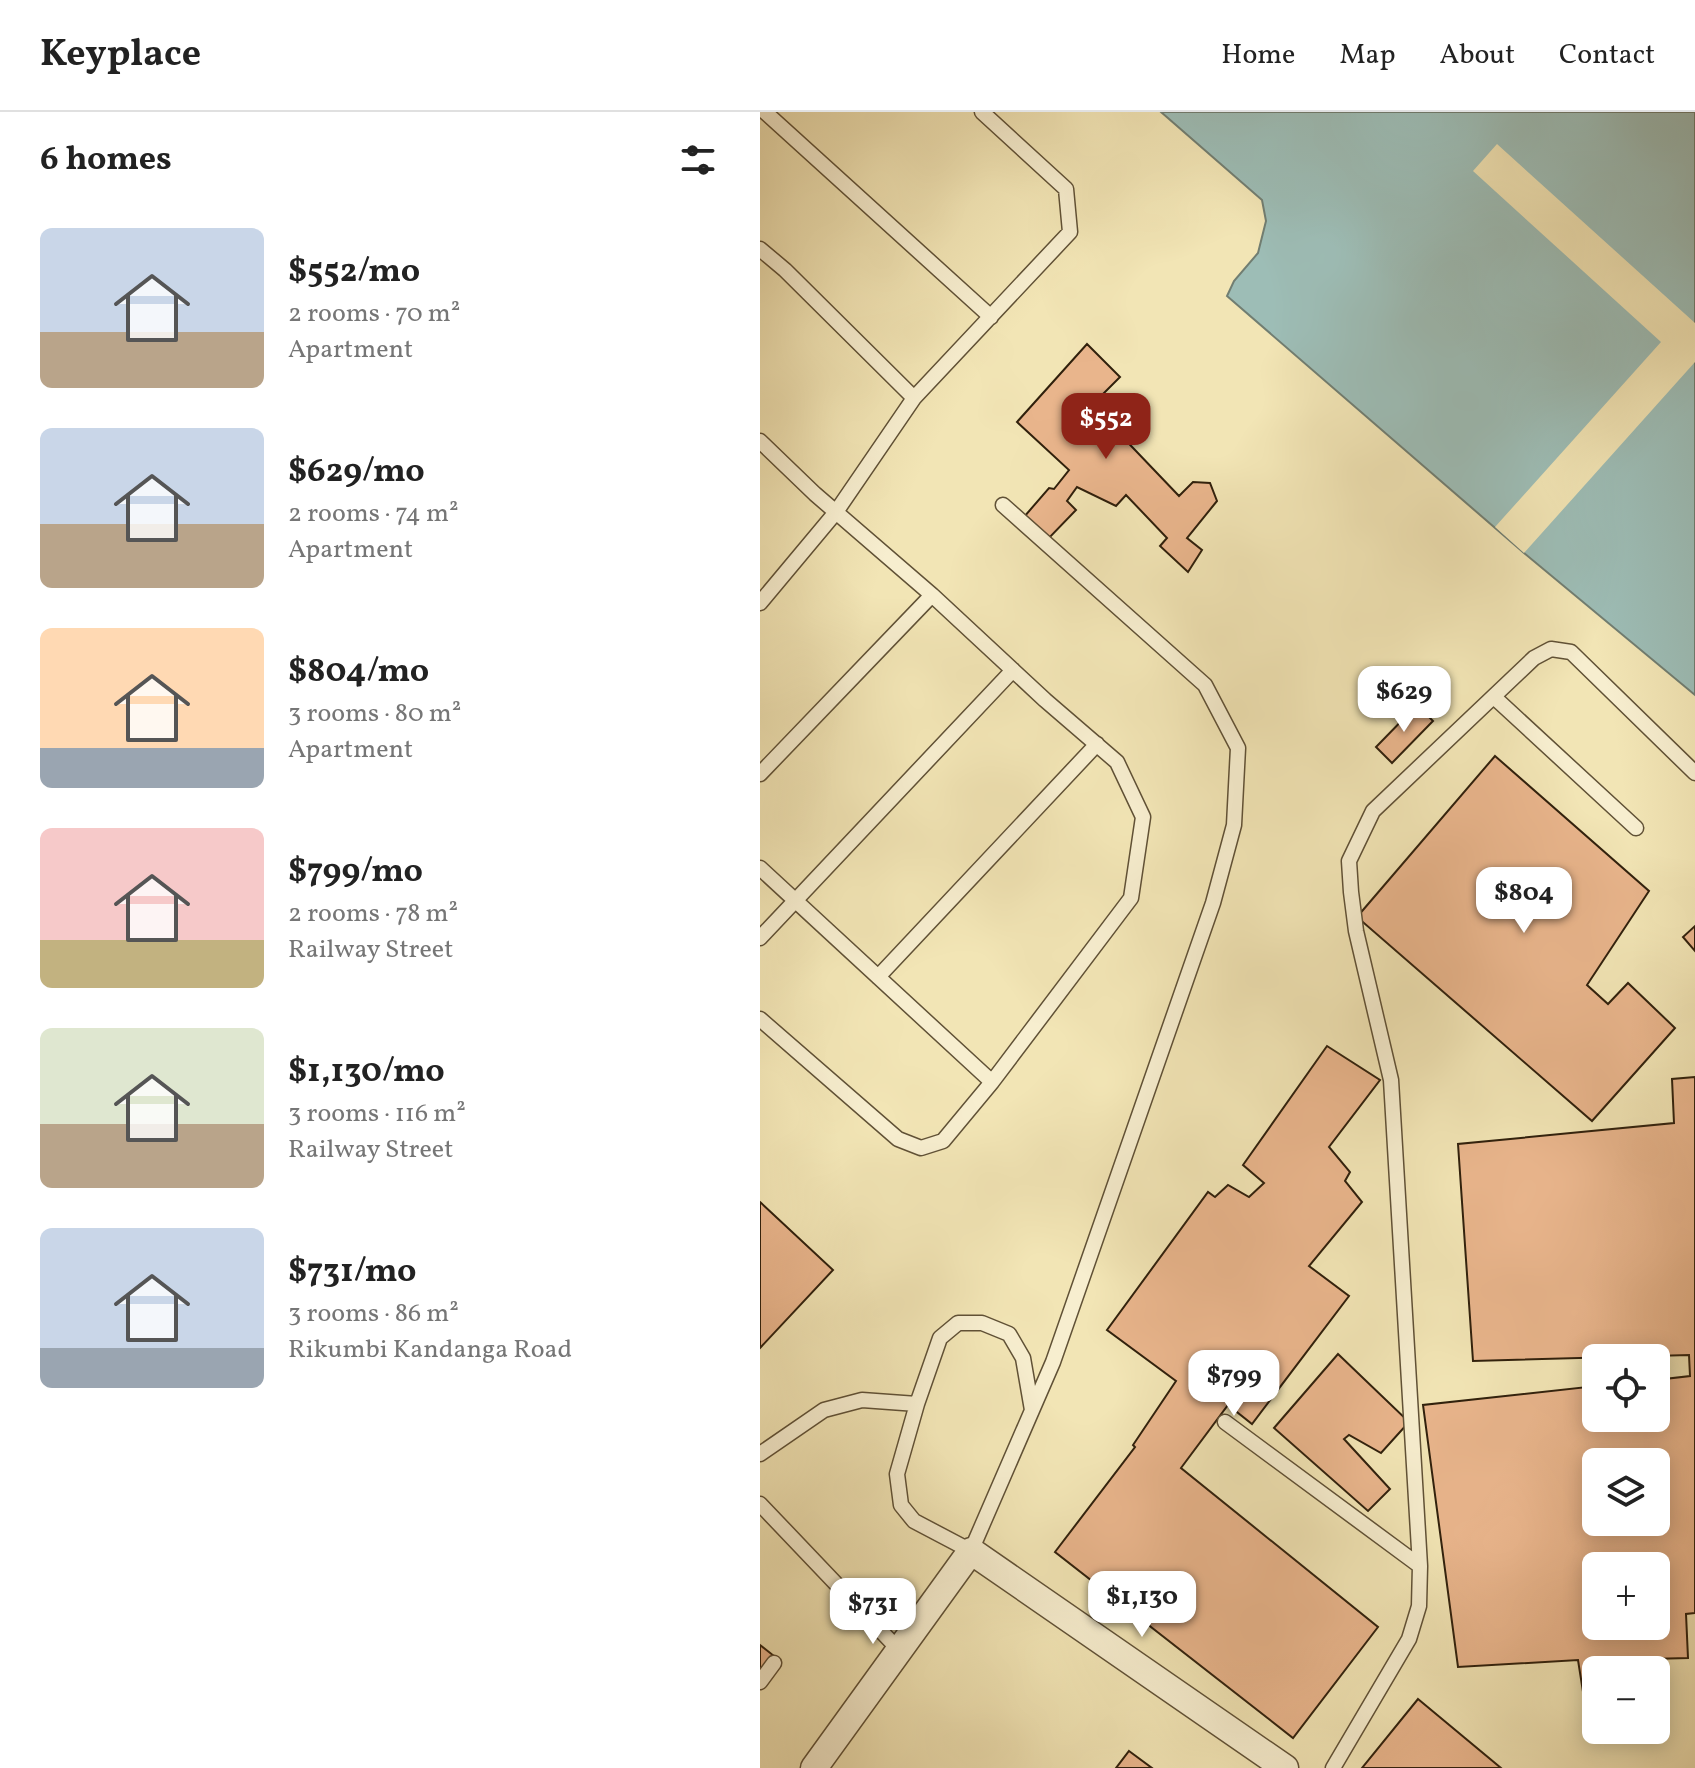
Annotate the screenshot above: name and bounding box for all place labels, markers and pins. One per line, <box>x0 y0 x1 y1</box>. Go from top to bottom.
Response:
pin: $552 <box>1059 393 1153 461</box>
pin: $629 <box>1357 666 1451 734</box>
pin: $804 <box>1477 867 1571 935</box>
pin: $799 <box>1187 1350 1281 1418</box>
pin: $1,130 <box>1077 1571 1207 1639</box>
pin: $731 <box>826 1578 920 1646</box>

